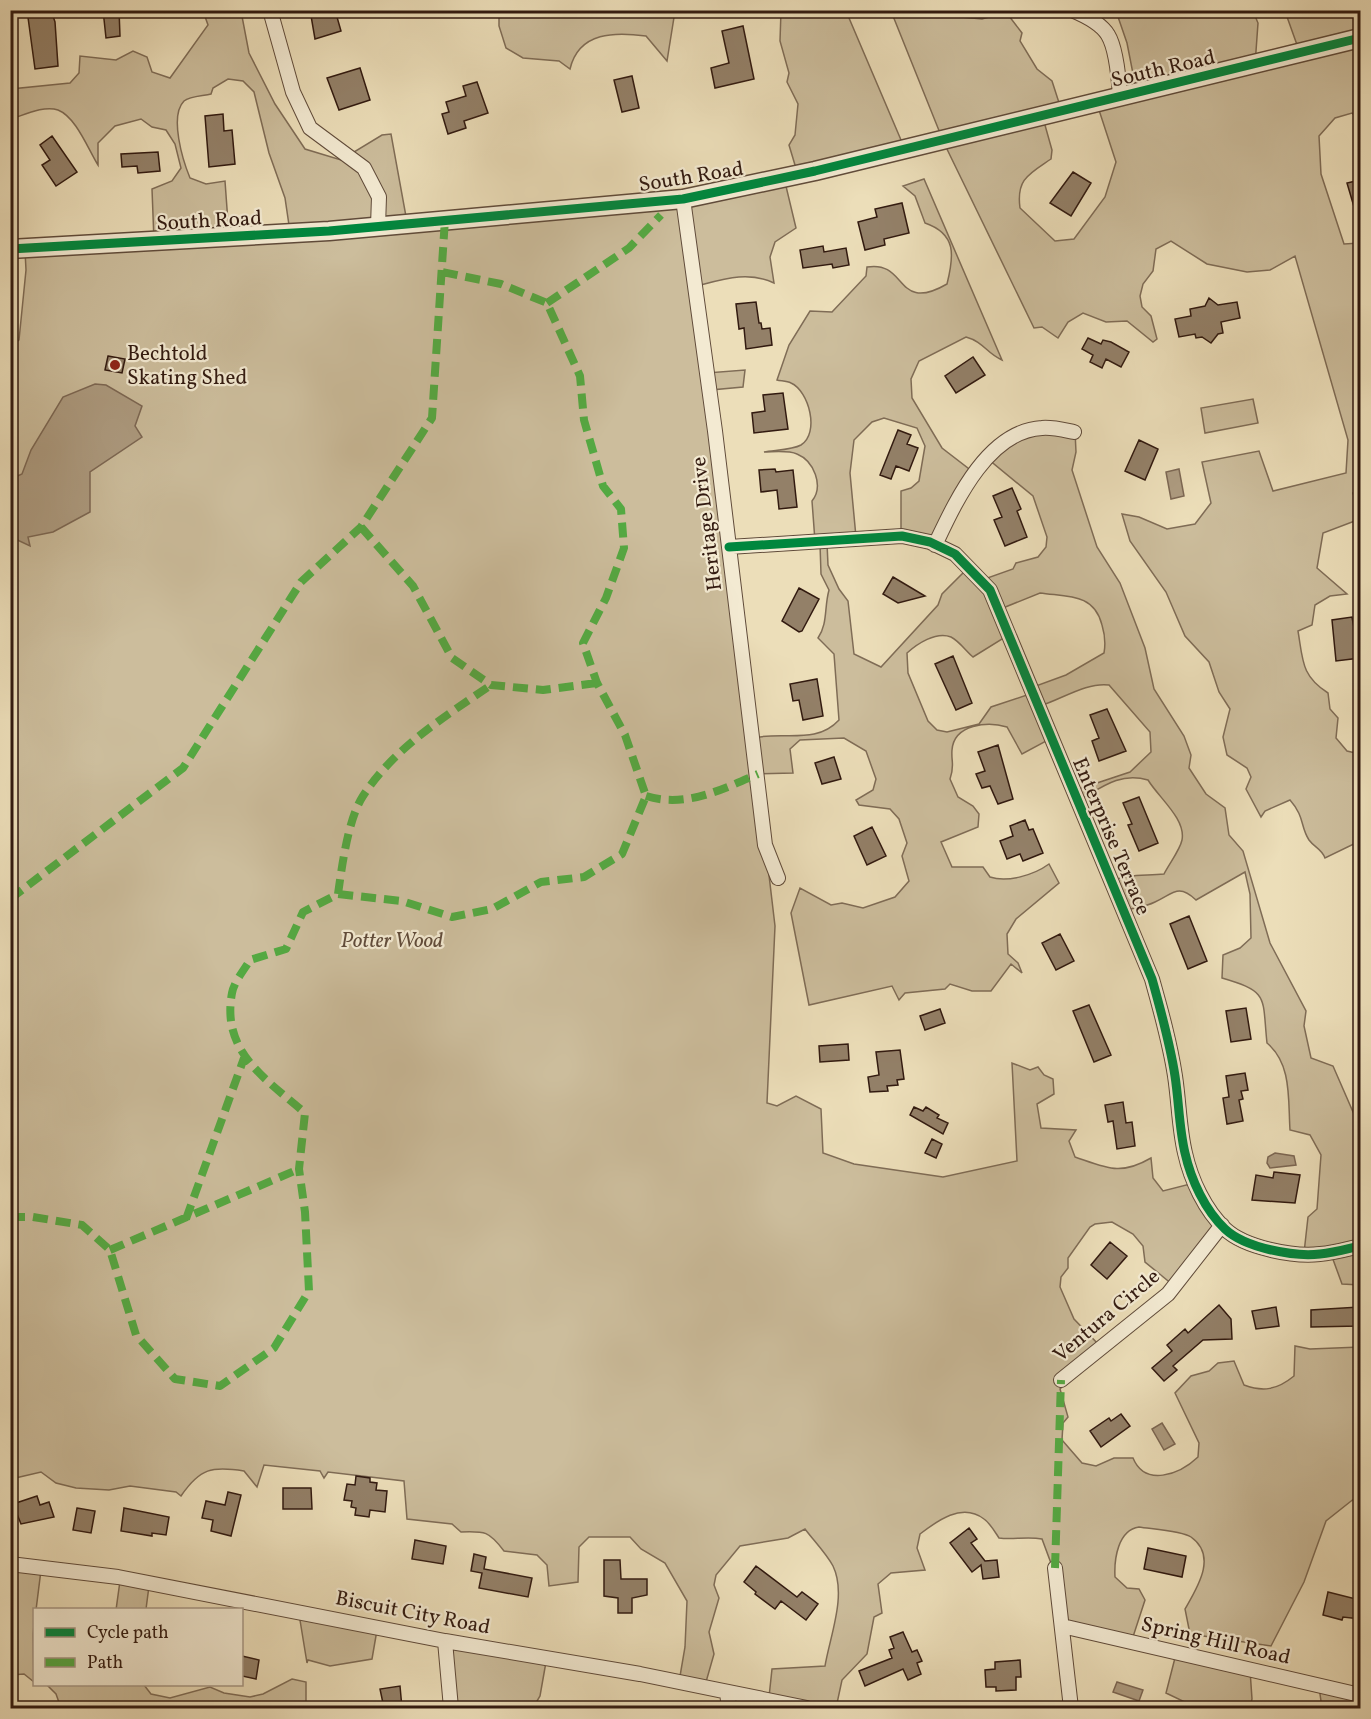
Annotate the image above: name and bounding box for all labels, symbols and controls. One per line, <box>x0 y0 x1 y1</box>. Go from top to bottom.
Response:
street label: South Road <box>1108 43 1218 96</box>
street label: South Road <box>637 155 746 200</box>
street label: South Road <box>155 204 263 239</box>
place label: Bechtold Skating Shed <box>127 340 247 393</box>
marker: Bechtold Skating Shed <box>108 358 122 372</box>
street label: Heritage Drive <box>685 455 730 593</box>
street label: Enterprise Terrace <box>1064 753 1157 920</box>
park label: Potter Wood <box>341 927 443 956</box>
street label: Ventura Circle <box>1047 1263 1167 1370</box>
street label: Biscuit City Road <box>333 1584 493 1643</box>
legend <box>33 1608 243 1686</box>
street label: Spring Hill Road <box>1138 1610 1293 1673</box>
text: Cycle path <box>87 1621 169 1646</box>
text: Path <box>87 1651 123 1676</box>

